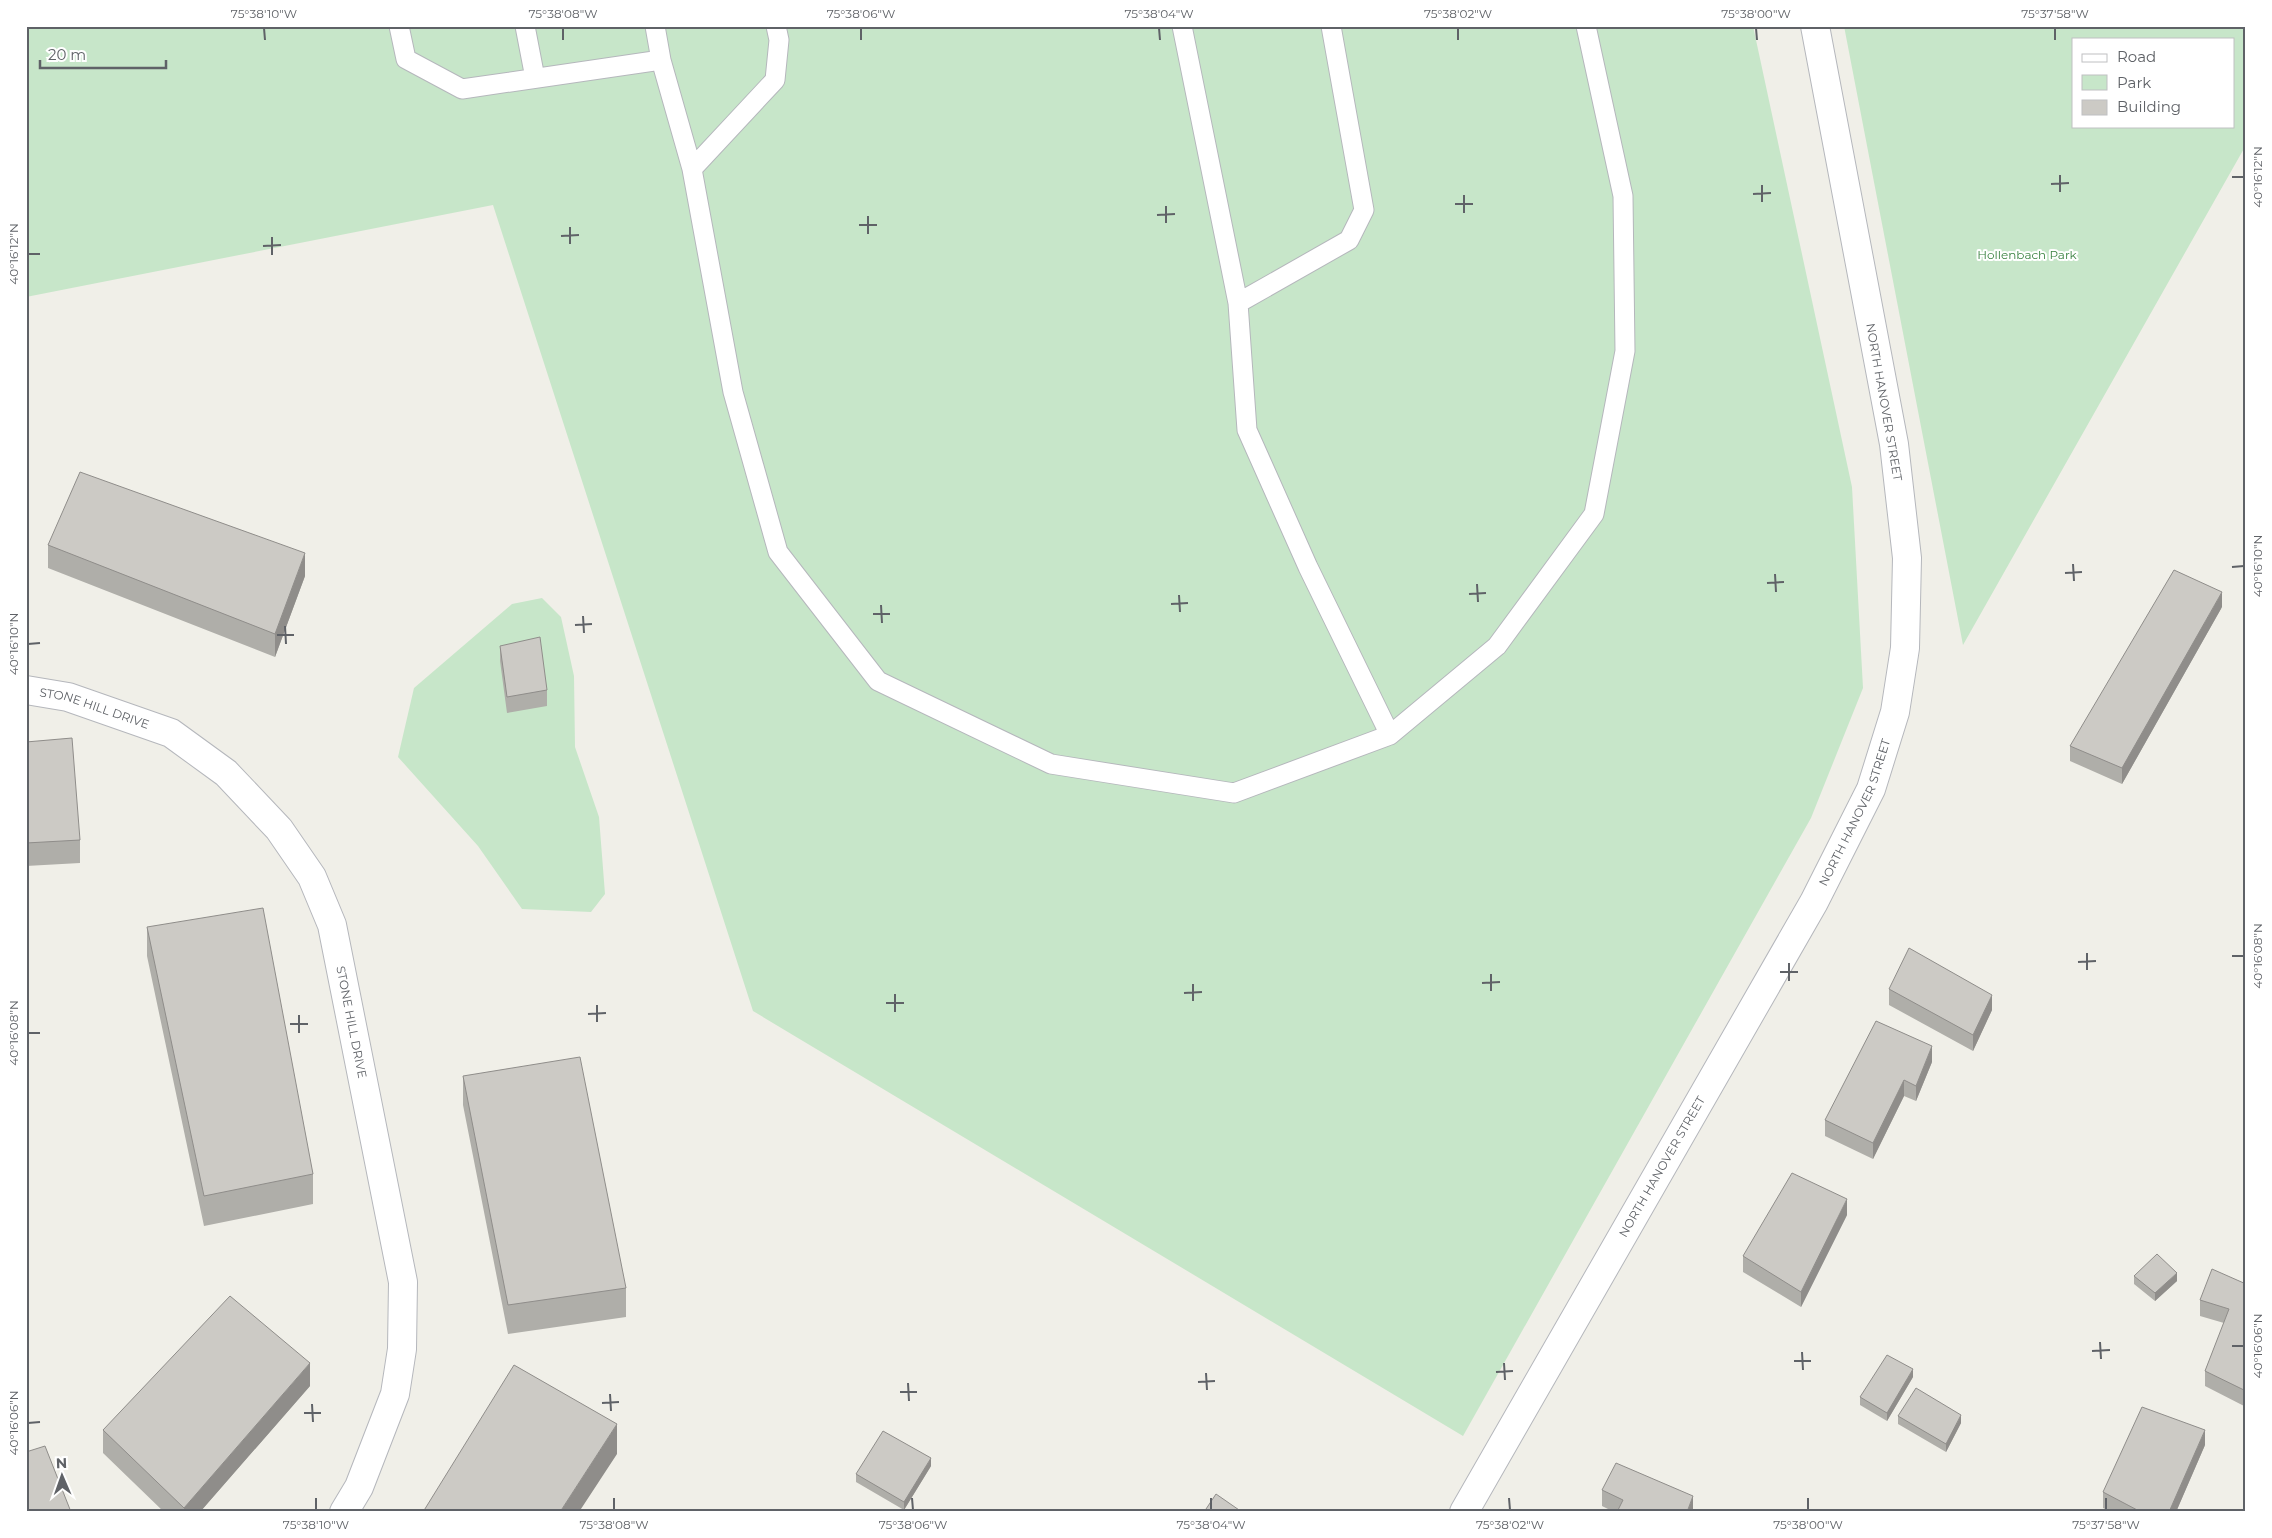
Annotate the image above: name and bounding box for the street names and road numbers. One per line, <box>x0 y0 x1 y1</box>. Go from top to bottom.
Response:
street label: NORTH HANOVER STREET <box>1863 322 1906 482</box>
street label: STONE HILL DRIVE <box>39 684 151 732</box>
street label: NORTH HANOVER STREET <box>1815 737 1893 888</box>
street label: STONE HILL DRIVE <box>333 965 370 1079</box>
street label: NORTH HANOVER STREET <box>1615 1093 1708 1240</box>

